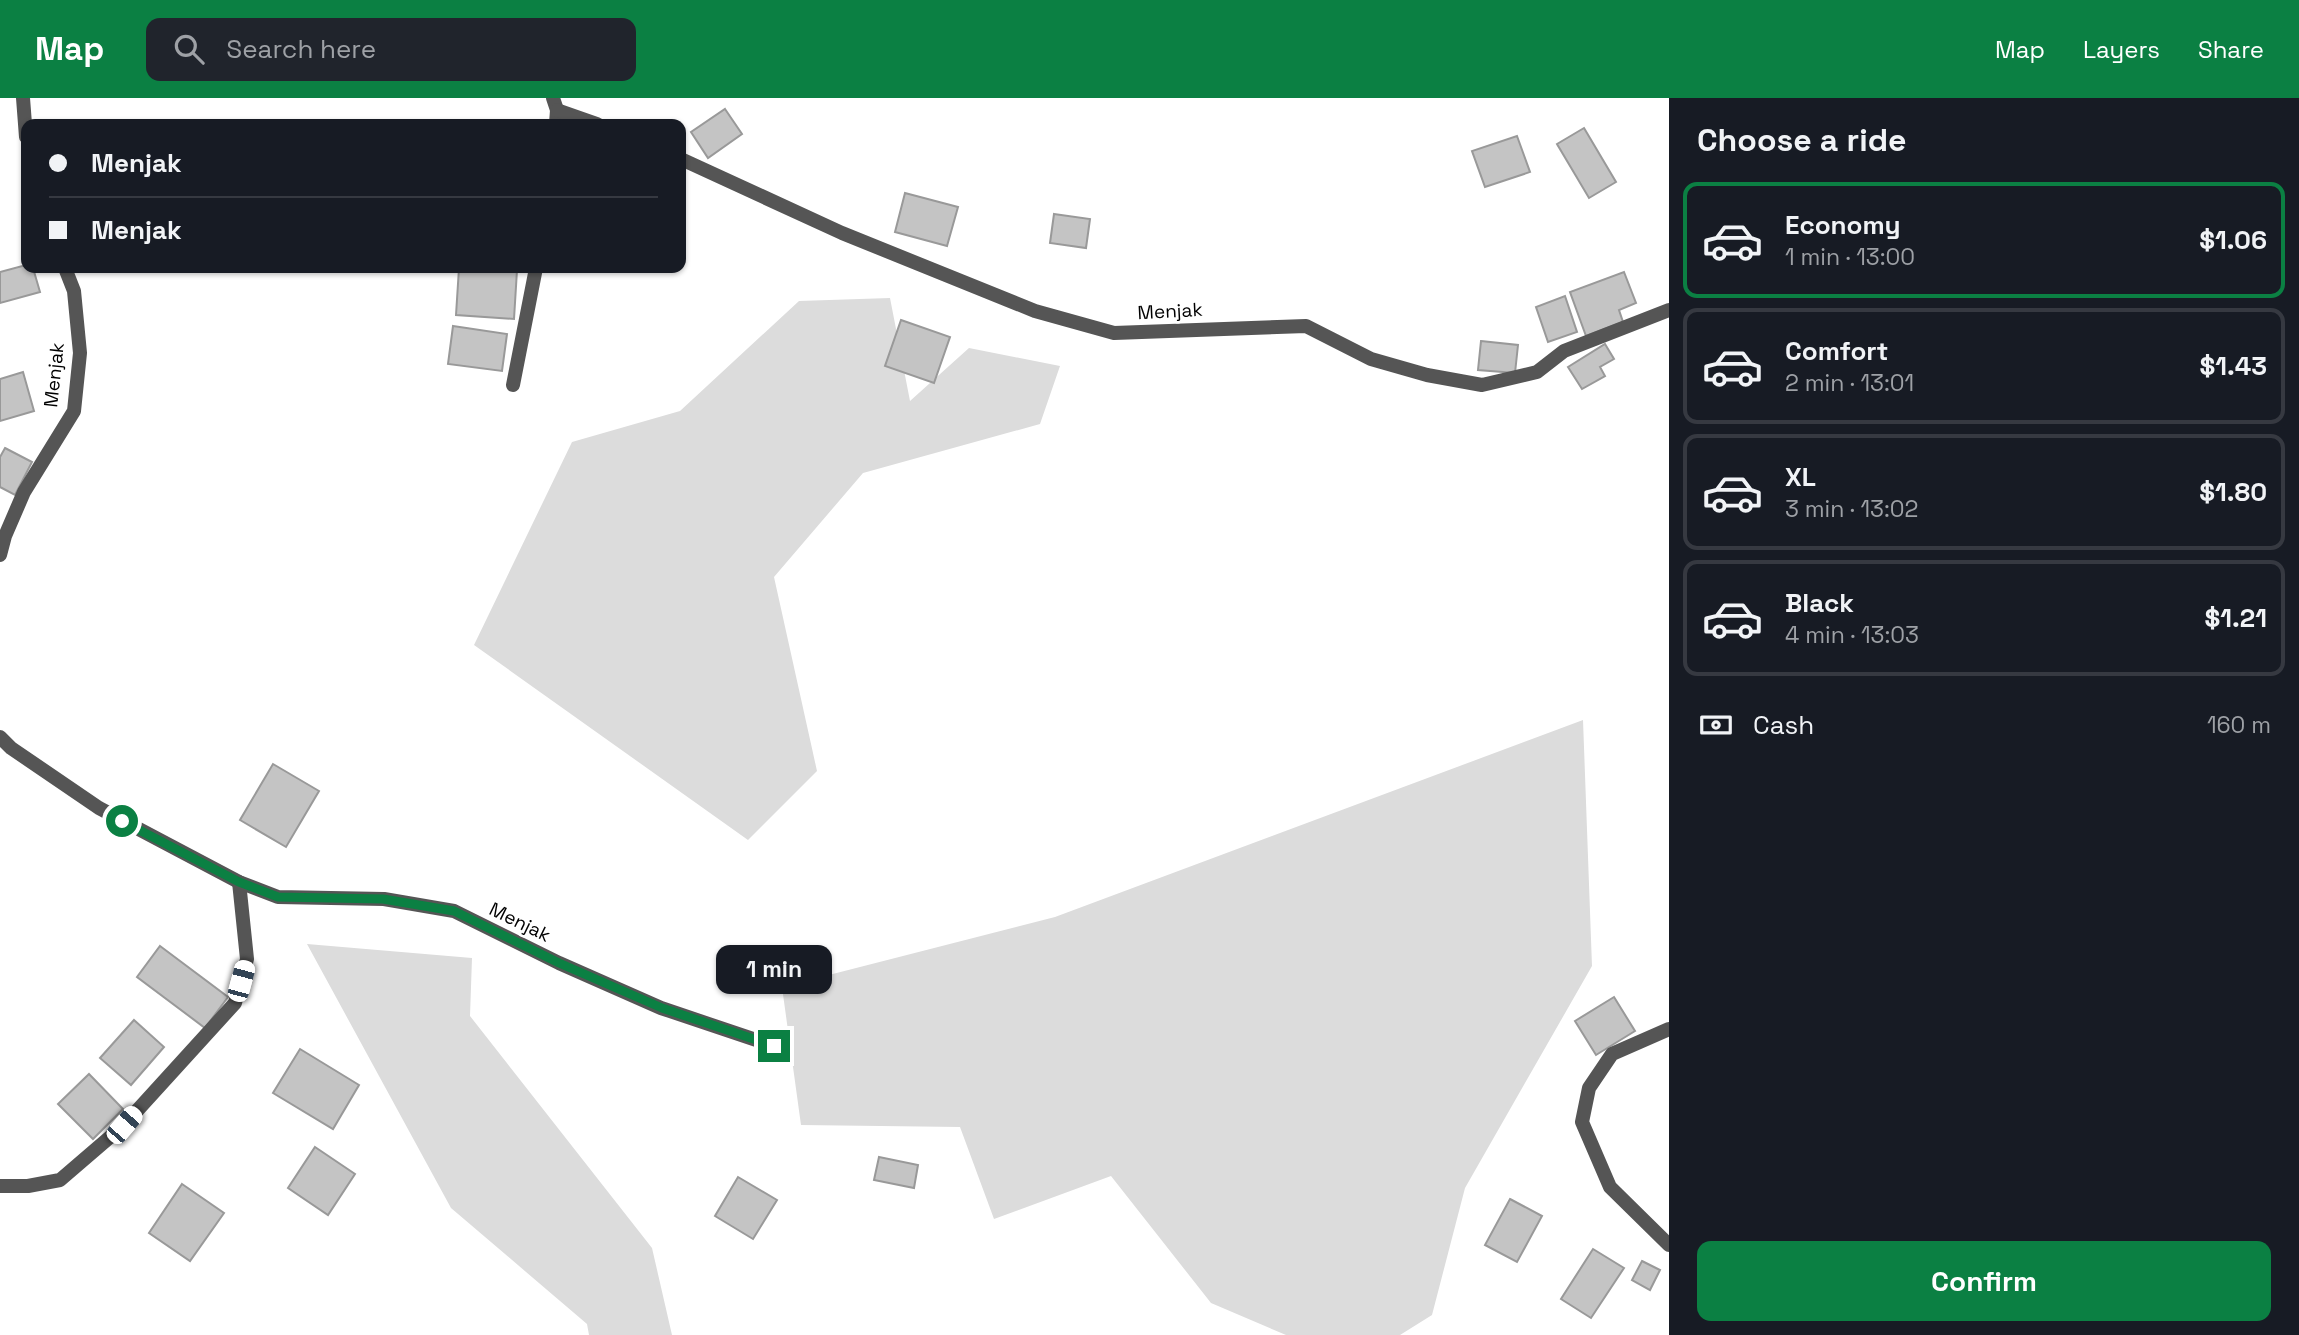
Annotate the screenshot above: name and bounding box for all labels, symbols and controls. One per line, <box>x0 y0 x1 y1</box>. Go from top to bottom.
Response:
search box <box>146 18 636 81</box>
text: Map <box>35 28 104 70</box>
icon: search <box>170 30 208 68</box>
text: Search here <box>226 32 376 66</box>
text: Map <box>1995 34 2045 65</box>
text: Layers <box>2083 34 2160 65</box>
text: Share <box>2198 34 2264 65</box>
text: Choose a ride <box>1697 120 1907 160</box>
text: Menjak <box>91 146 182 180</box>
text: Economy <box>1785 208 1901 242</box>
icon: car <box>1701 209 1764 272</box>
text: Menjak <box>91 213 182 247</box>
text: $1.06 <box>2199 223 2267 257</box>
text: 1 min · 13:00 <box>1785 242 1915 272</box>
street label: Menjak <box>1137 297 1203 325</box>
text: Comfort <box>1785 334 1888 368</box>
icon: car <box>1701 335 1764 398</box>
street label: Menjak <box>38 341 70 409</box>
text: $1.43 <box>2199 349 2267 383</box>
text: 2 min · 13:01 <box>1785 368 1914 398</box>
text: XL <box>1785 460 1816 494</box>
icon: car <box>1701 461 1764 524</box>
text: $1.80 <box>2199 475 2267 509</box>
text: 3 min · 13:02 <box>1785 494 1918 524</box>
text: Black <box>1785 586 1854 620</box>
icon: car <box>1701 587 1764 650</box>
text: $1.21 <box>2205 601 2267 635</box>
text: 4 min · 13:03 <box>1785 620 1919 650</box>
icon: cash <box>1697 706 1735 744</box>
text: Cash <box>1753 708 1814 742</box>
text: 160 m <box>2207 710 2271 740</box>
route start <box>106 805 138 837</box>
street label: Menjak <box>485 896 555 948</box>
callout: 1 min <box>716 944 832 993</box>
text: 1 min <box>746 954 802 984</box>
car <box>226 958 257 1004</box>
route end <box>758 1030 790 1062</box>
car <box>103 1102 146 1148</box>
button: Confirm <box>1697 1241 2271 1321</box>

